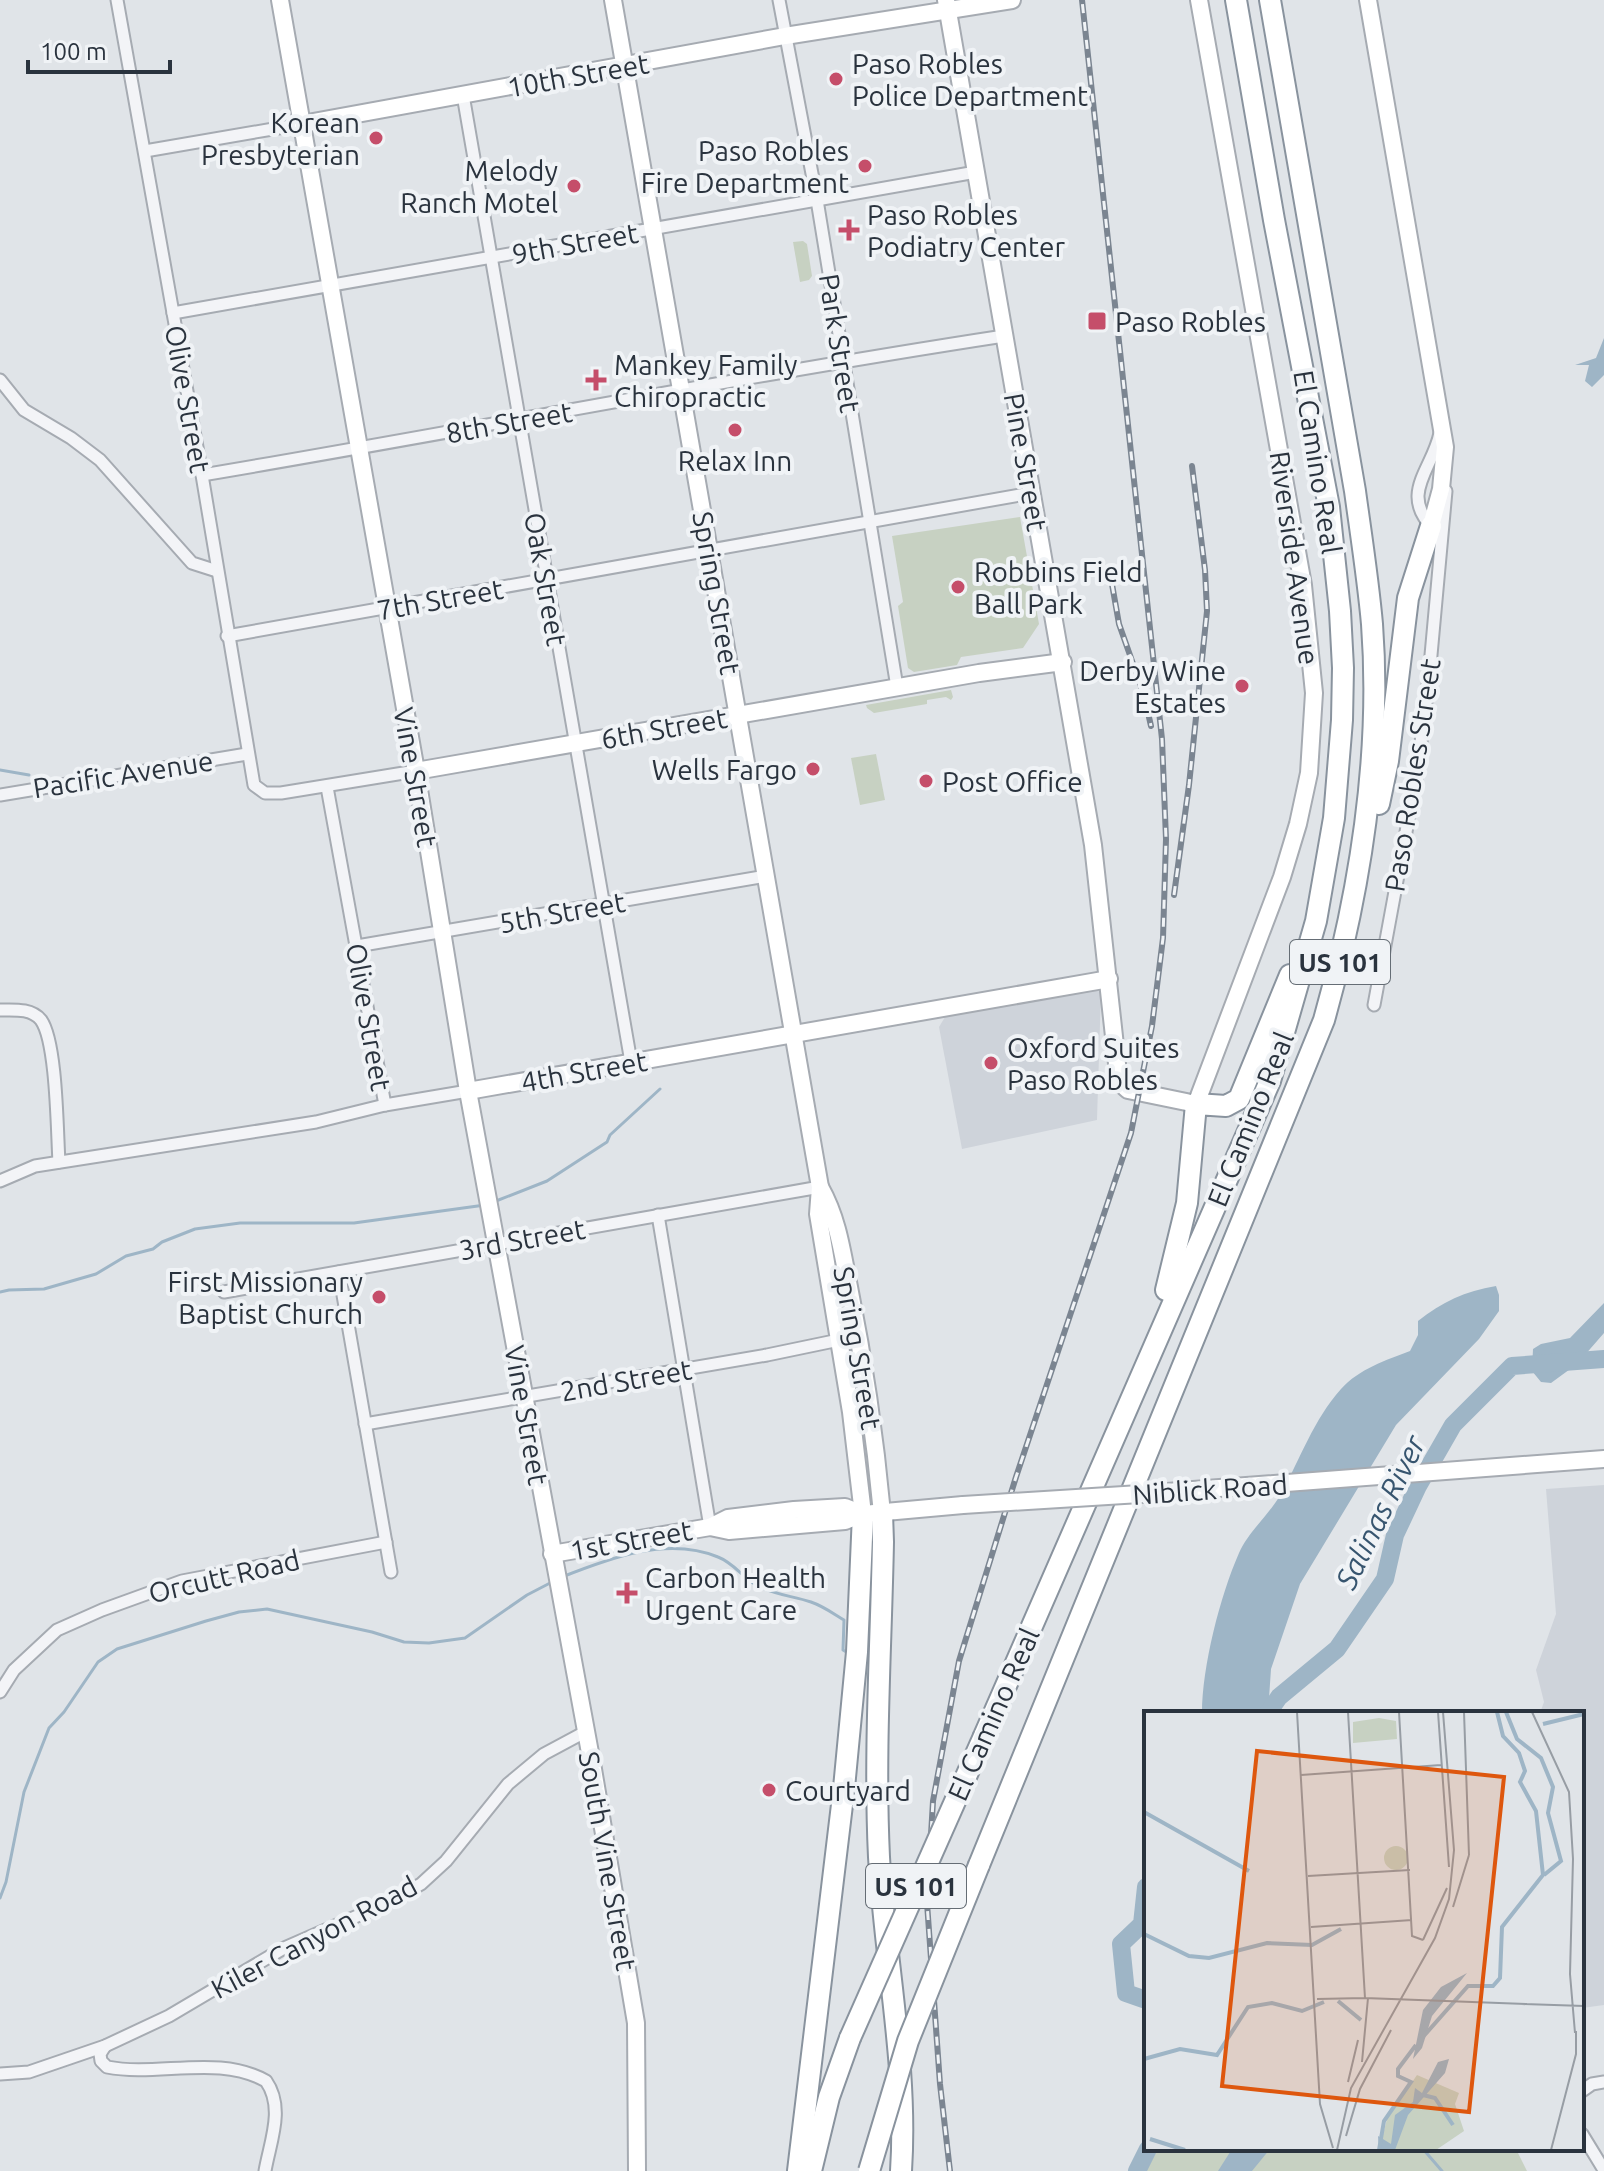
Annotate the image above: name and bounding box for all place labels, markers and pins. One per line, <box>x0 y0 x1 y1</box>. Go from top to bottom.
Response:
place label: Paso Robles Police Department <box>852 48 1088 111</box>
marker: Paso Robles Police Department <box>827 70 845 88</box>
place label: Korean Presbyterian <box>201 107 360 170</box>
marker: Korean Presbyterian <box>367 129 385 147</box>
place label: Paso Robles Fire Department <box>641 135 849 198</box>
place label: Melody Ranch Motel <box>400 155 558 218</box>
marker: Paso Robles Fire Department <box>856 157 874 175</box>
marker: Melody Ranch Motel <box>565 177 583 195</box>
place label: Paso Robles Podiatry Center <box>867 199 1066 262</box>
marker: Paso Robles Podiatry Center <box>838 219 860 241</box>
place label: Paso Robles <box>1115 306 1266 337</box>
marker: Paso Robles <box>1086 310 1108 332</box>
place label: Mankey Family Chiropractic <box>614 349 798 412</box>
marker: Mankey Family Chiropractic <box>585 369 607 391</box>
marker: Relax Inn <box>726 421 744 439</box>
place label: Relax Inn <box>678 445 792 476</box>
place label: Robbins Field Ball Park <box>974 556 1143 619</box>
marker: Robbins Field Ball Park <box>949 578 967 596</box>
place label: Derby Wine Estates <box>1079 655 1226 718</box>
marker: Derby Wine Estates <box>1233 677 1251 695</box>
place label: Wells Fargo <box>652 754 797 785</box>
marker: Wells Fargo <box>804 760 822 778</box>
place label: Post Office <box>942 766 1083 797</box>
marker: Post Office <box>917 772 935 790</box>
place label: Oxford Suites Paso Robles <box>1007 1032 1179 1095</box>
marker: Oxford Suites Paso Robles <box>982 1054 1000 1072</box>
place label: First Missionary Baptist Church <box>168 1266 363 1329</box>
marker: First Missionary Baptist Church <box>370 1288 388 1306</box>
place label: Carbon Health Urgent Care <box>645 1562 826 1625</box>
marker: Carbon Health Urgent Care <box>616 1582 638 1604</box>
place label: Courtyard <box>785 1775 911 1806</box>
marker: Courtyard <box>760 1781 778 1799</box>

